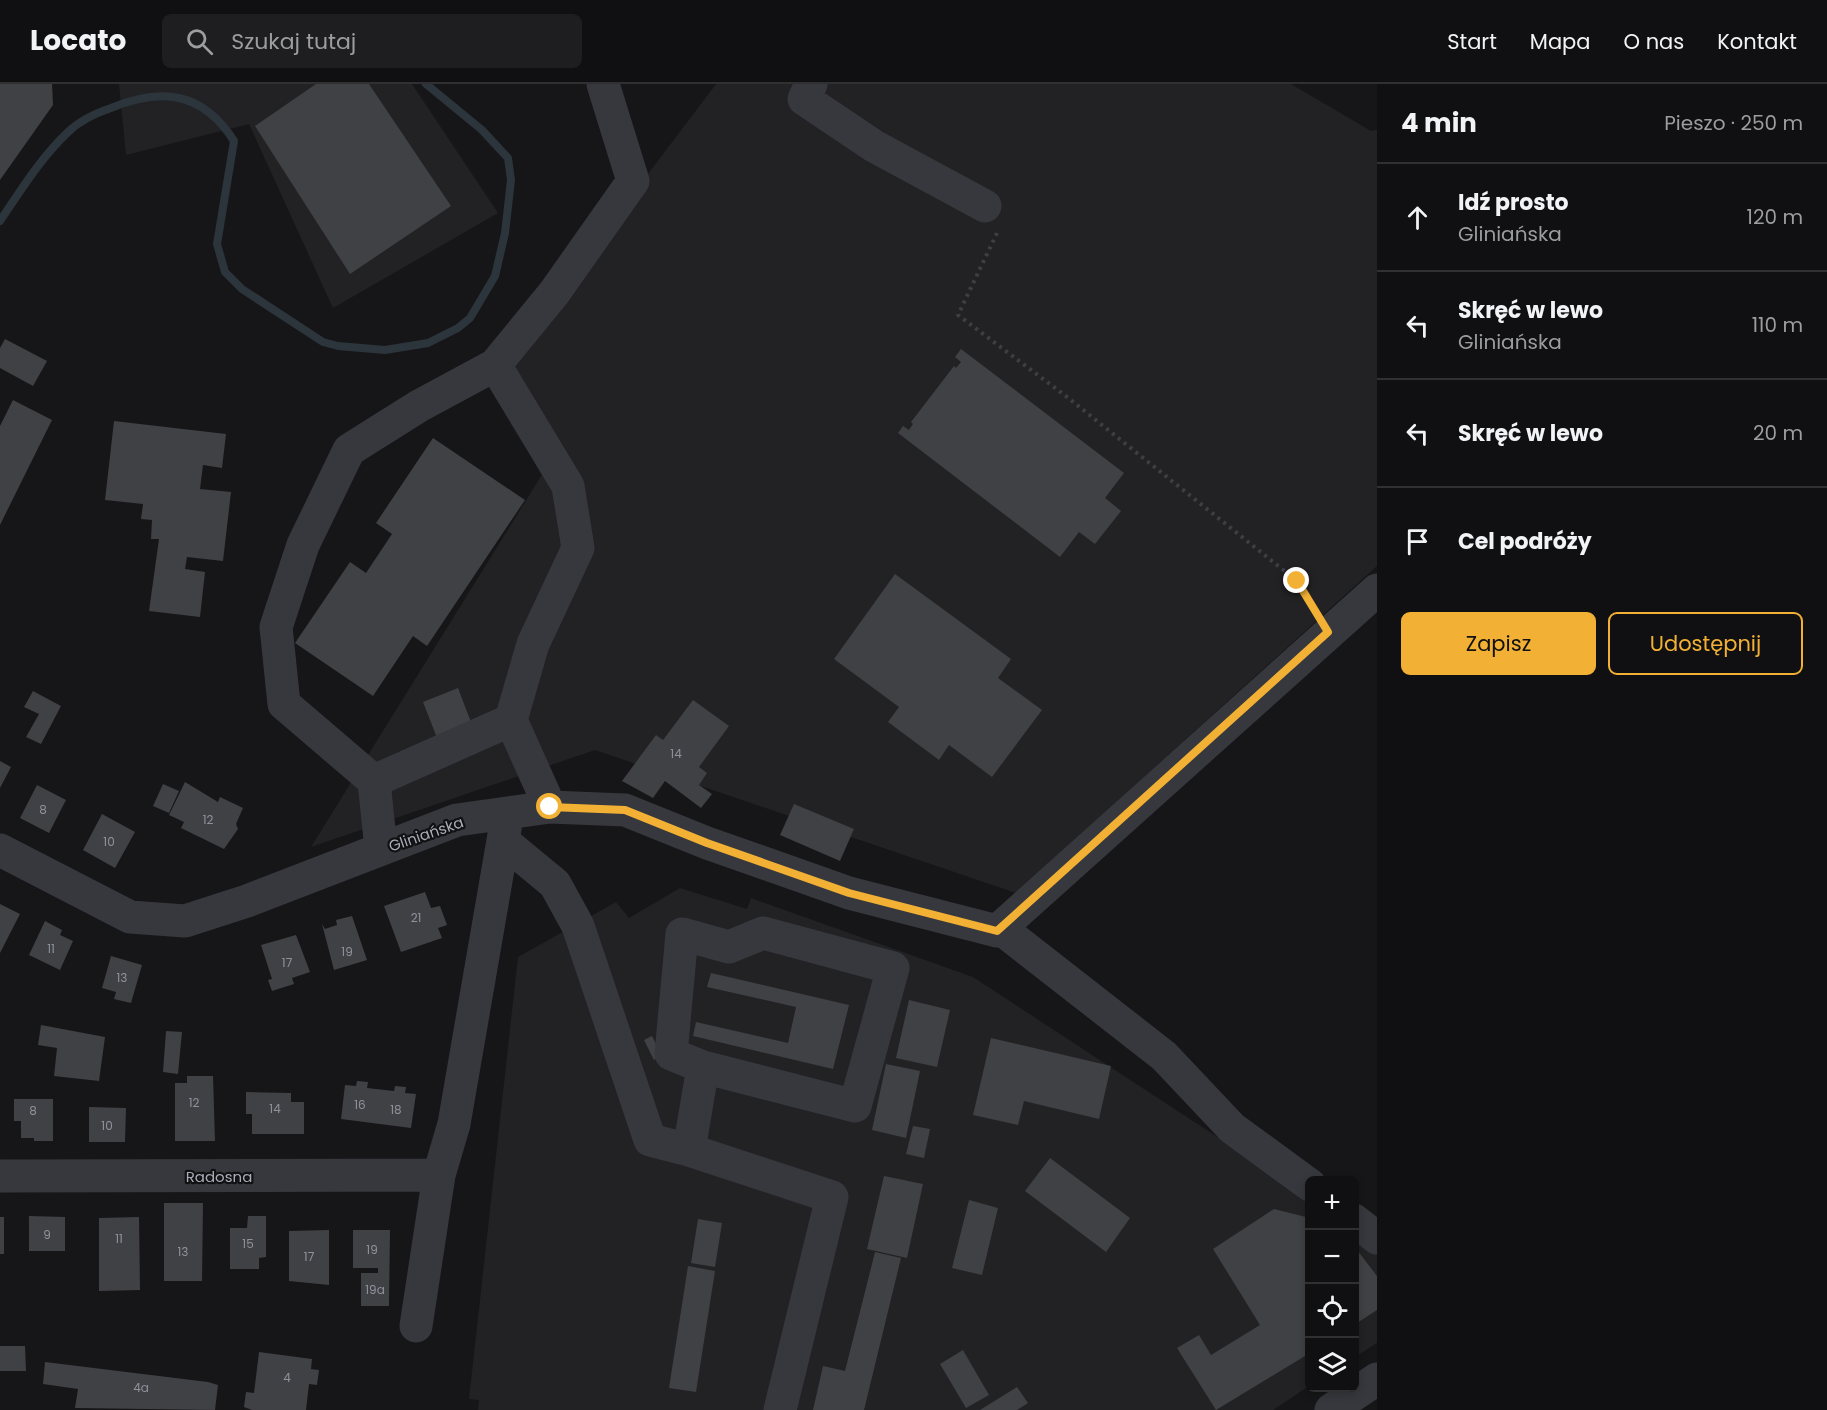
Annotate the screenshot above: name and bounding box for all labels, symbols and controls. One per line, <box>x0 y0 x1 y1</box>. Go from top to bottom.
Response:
search box <box>162 14 582 68</box>
text: Locato <box>30 21 126 60</box>
icon: search <box>183 25 216 58</box>
text: Szukaj tutaj <box>231 26 356 57</box>
text: Start <box>1447 27 1497 56</box>
text: Mapa <box>1530 27 1591 56</box>
text: O nas <box>1624 27 1684 56</box>
text: Kontakt <box>1717 27 1797 56</box>
text: 4 min <box>1401 105 1477 141</box>
text: Pieszo · 250 m <box>1664 109 1803 137</box>
text: Idź prosto <box>1458 187 1569 218</box>
icon: ahead <box>1401 201 1434 234</box>
text: 120 m <box>1747 203 1803 231</box>
text: Gliniańska <box>1458 220 1562 248</box>
text: Skręć w lewo <box>1458 295 1603 326</box>
icon: left <box>1401 309 1434 342</box>
text: 110 m <box>1752 311 1803 339</box>
text: Gliniańska <box>1458 328 1562 356</box>
icon: left <box>1401 417 1434 450</box>
text: Skręć w lewo <box>1458 418 1603 449</box>
text: 20 m <box>1753 419 1803 447</box>
icon: arrive <box>1401 525 1434 558</box>
text: Cel podróży <box>1458 526 1592 557</box>
route end <box>1283 567 1309 593</box>
button: Zapisz <box>1401 612 1596 675</box>
button: Udostępnij <box>1608 612 1803 675</box>
house number: 14 <box>670 745 682 762</box>
route start <box>536 793 562 819</box>
house number: 8 <box>39 801 47 818</box>
house number: 12 <box>203 811 213 828</box>
street label: Gliniańska <box>386 811 466 857</box>
house number: 10 <box>103 833 115 850</box>
house number: 21 <box>411 909 421 926</box>
house number: 11 <box>47 940 55 957</box>
house number: 19 <box>341 943 353 960</box>
house number: 17 <box>282 954 293 971</box>
house number: 13 <box>117 969 127 986</box>
house number: 12 <box>189 1094 199 1111</box>
house number: 16 <box>354 1096 366 1113</box>
house number: 14 <box>269 1100 281 1117</box>
house number: 18 <box>390 1101 402 1118</box>
house number: 8 <box>29 1102 37 1119</box>
house number: 10 <box>101 1117 113 1134</box>
street label: Radosna <box>186 1166 252 1187</box>
map controls <box>1305 1176 1359 1392</box>
button: + <box>1305 1176 1359 1230</box>
house number: 9 <box>43 1226 51 1243</box>
house number: 11 <box>115 1230 123 1247</box>
button: − <box>1305 1230 1359 1284</box>
house number: 15 <box>242 1235 254 1252</box>
house number: 19 <box>366 1241 378 1258</box>
house number: 13 <box>178 1243 188 1260</box>
house number: 17 <box>304 1248 315 1265</box>
house number: 19a <box>365 1281 385 1298</box>
button: locate <box>1305 1284 1359 1338</box>
button: layers <box>1305 1338 1359 1392</box>
house number: 4 <box>283 1369 291 1386</box>
house number: 4a <box>133 1379 149 1396</box>

